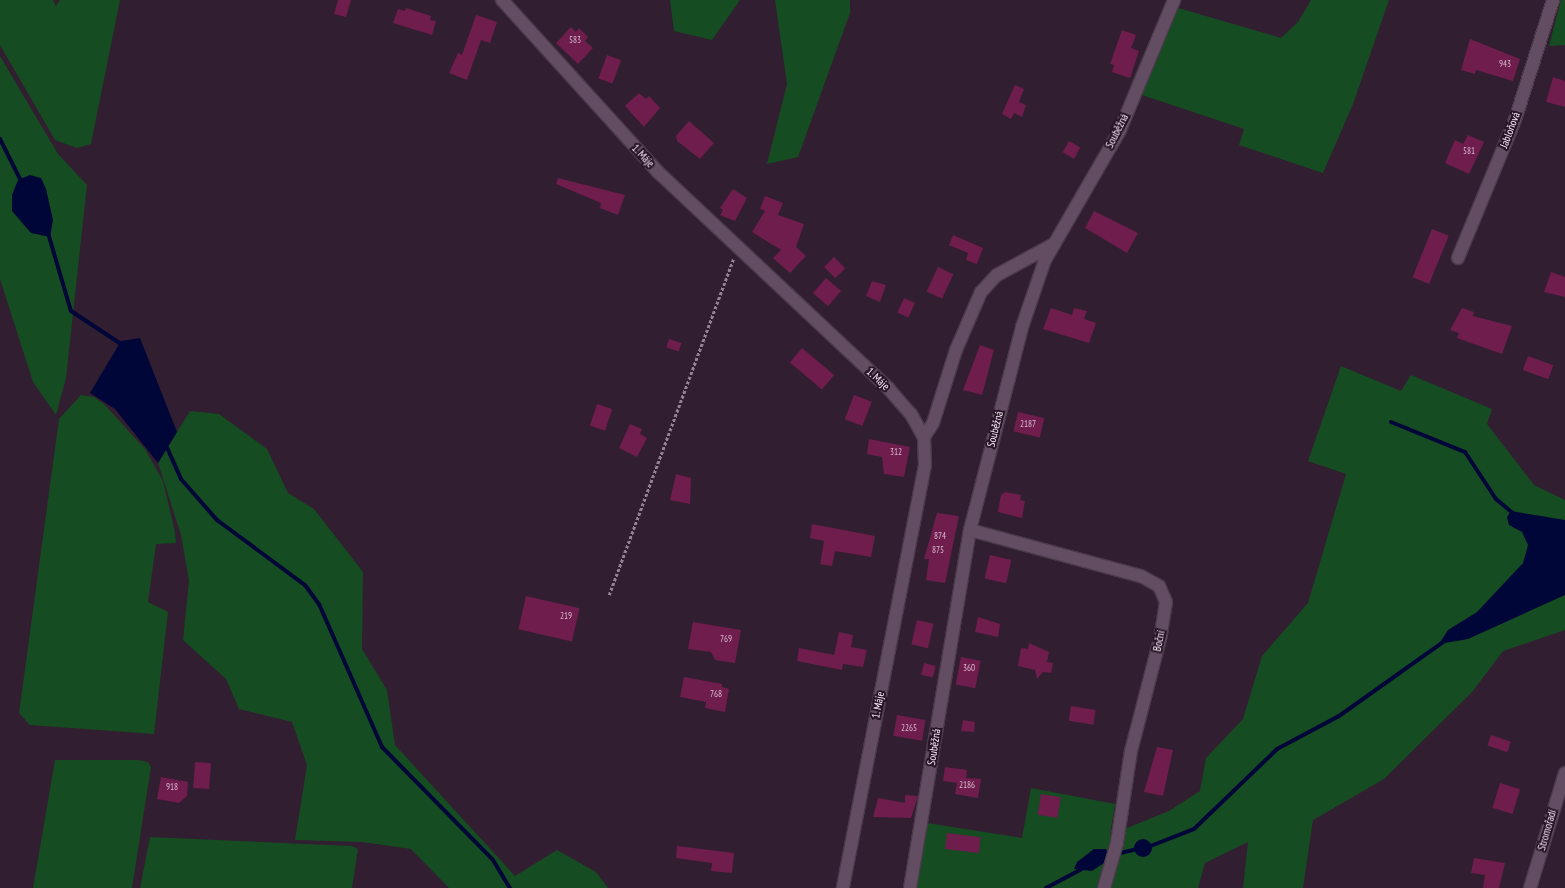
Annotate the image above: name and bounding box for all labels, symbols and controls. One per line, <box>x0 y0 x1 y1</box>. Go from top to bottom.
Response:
house number: 583 <box>569 35 581 45</box>
house number: 943 <box>1499 59 1511 69</box>
street label: Jabloňová <box>1497 110 1523 150</box>
street label: Souběžná <box>1103 112 1131 150</box>
street label: 1. Máje <box>629 141 657 171</box>
house number: 581 <box>1463 146 1475 156</box>
street label: 1. Máje <box>863 365 893 393</box>
street label: Souběžná <box>984 410 1006 448</box>
house number: 2187 <box>1020 419 1036 429</box>
house number: 312 <box>890 447 902 457</box>
house number: 874 <box>934 531 946 541</box>
house number: 875 <box>932 545 944 555</box>
house number: 219 <box>560 611 572 621</box>
street label: Boční <box>1150 629 1168 653</box>
house number: 769 <box>720 634 732 644</box>
house number: 360 <box>963 663 975 673</box>
house number: 768 <box>710 689 722 699</box>
street label: 1. Máje <box>869 690 887 720</box>
house number: 2265 <box>901 723 917 733</box>
street label: Souběžná <box>925 728 943 766</box>
house number: 2186 <box>959 780 975 790</box>
house number: 918 <box>166 782 178 792</box>
street label: Stromořadí <box>1535 808 1559 852</box>

